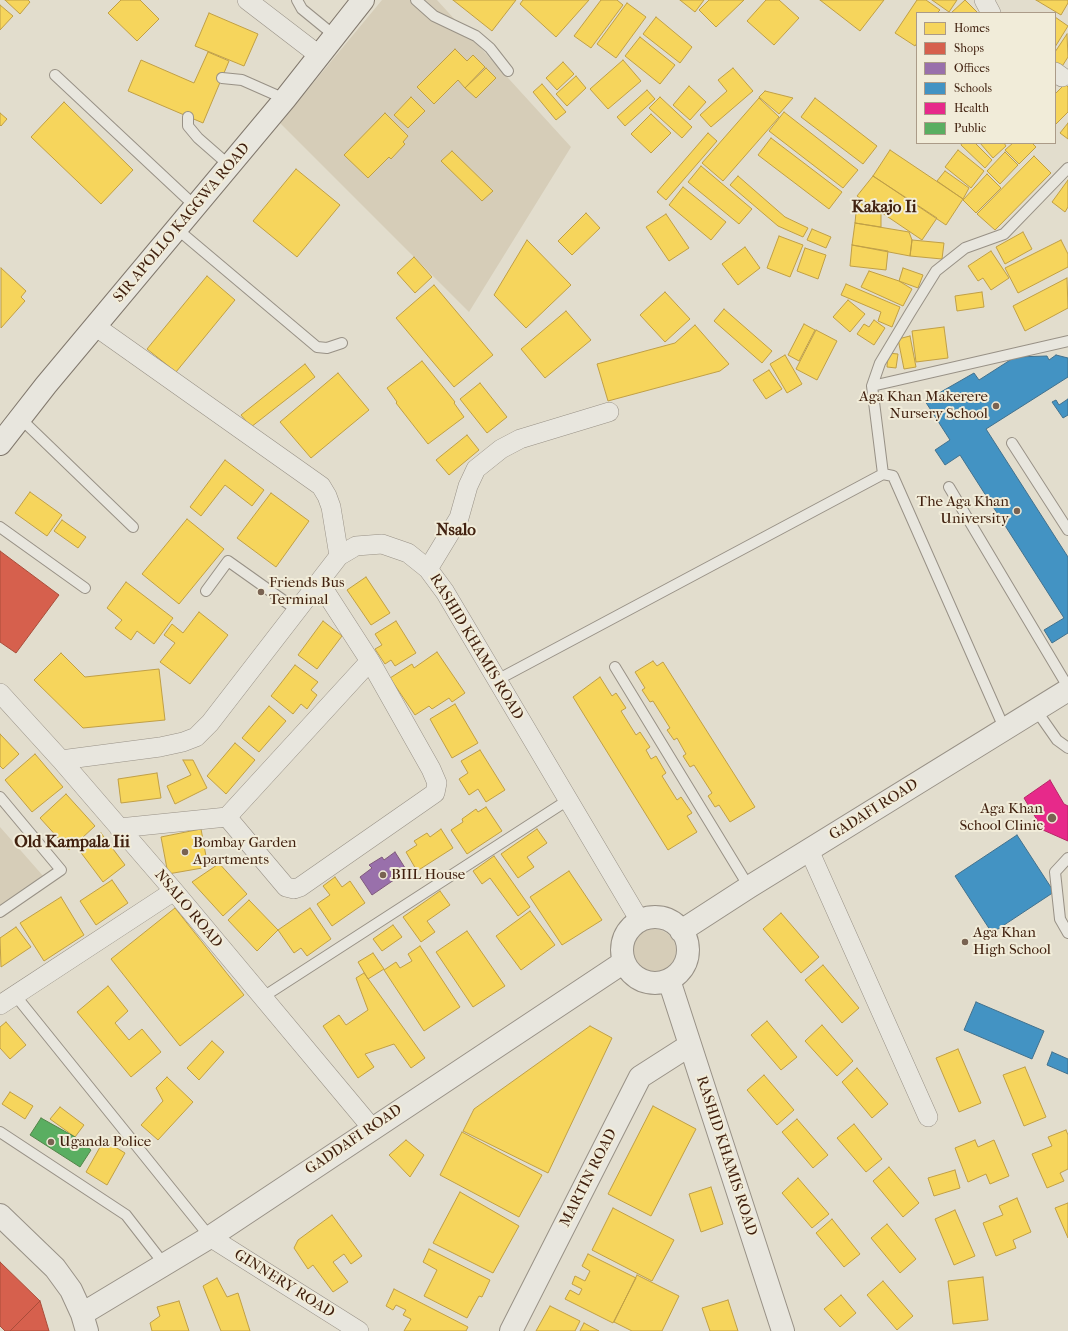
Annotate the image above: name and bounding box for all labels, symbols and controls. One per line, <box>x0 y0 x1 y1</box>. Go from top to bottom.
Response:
legend <box>916 12 1056 144</box>
text: Homes <box>954 21 990 35</box>
text: Shops <box>954 41 984 55</box>
text: Offices <box>954 61 990 75</box>
text: Schools <box>954 81 992 95</box>
text: Health <box>954 101 989 115</box>
text: Public <box>954 121 986 135</box>
street label: SIR APOLLO KAGGWA ROAD <box>110 140 254 306</box>
district label: Kakajo Ii <box>851 198 917 218</box>
place label: Aga Khan Makerere Nursery School <box>859 388 988 423</box>
marker: Aga Khan Makerere Nursery School <box>991 401 1001 411</box>
place label: The Aga Khan University <box>917 493 1009 528</box>
marker: The Aga Khan University <box>1012 506 1022 516</box>
district label: Nsalo <box>436 521 476 541</box>
street label: RASHID KHAMIS ROAD <box>425 571 527 723</box>
place label: Friends Bus Terminal <box>269 574 345 609</box>
marker: Friends Bus Terminal <box>256 587 266 597</box>
street label: GADAFI ROAD <box>826 775 922 845</box>
place label: Aga Khan School Clinic <box>960 800 1043 835</box>
marker: Aga Khan School Clinic <box>1046 812 1058 824</box>
district label: Old Kampala Iii <box>14 833 130 853</box>
place label: Bombay Garden Apartments <box>193 834 297 869</box>
marker: Bombay Garden Apartments <box>180 847 190 857</box>
street label: NSALO ROAD <box>150 866 226 952</box>
place label: BIIL House <box>391 866 465 884</box>
marker: BIIL House <box>378 870 388 880</box>
place label: Aga Khan High School <box>973 924 1051 959</box>
marker: Aga Khan High School <box>960 937 970 947</box>
street label: RASHID KHAMIS ROAD <box>692 1074 760 1238</box>
street label: GADDAFI ROAD <box>302 1101 406 1179</box>
street label: MARTIN ROAD <box>557 1126 621 1230</box>
place label: Uganda Police <box>59 1133 151 1151</box>
marker: Uganda Police <box>46 1137 56 1147</box>
street label: GINNERY ROAD <box>230 1246 338 1322</box>

